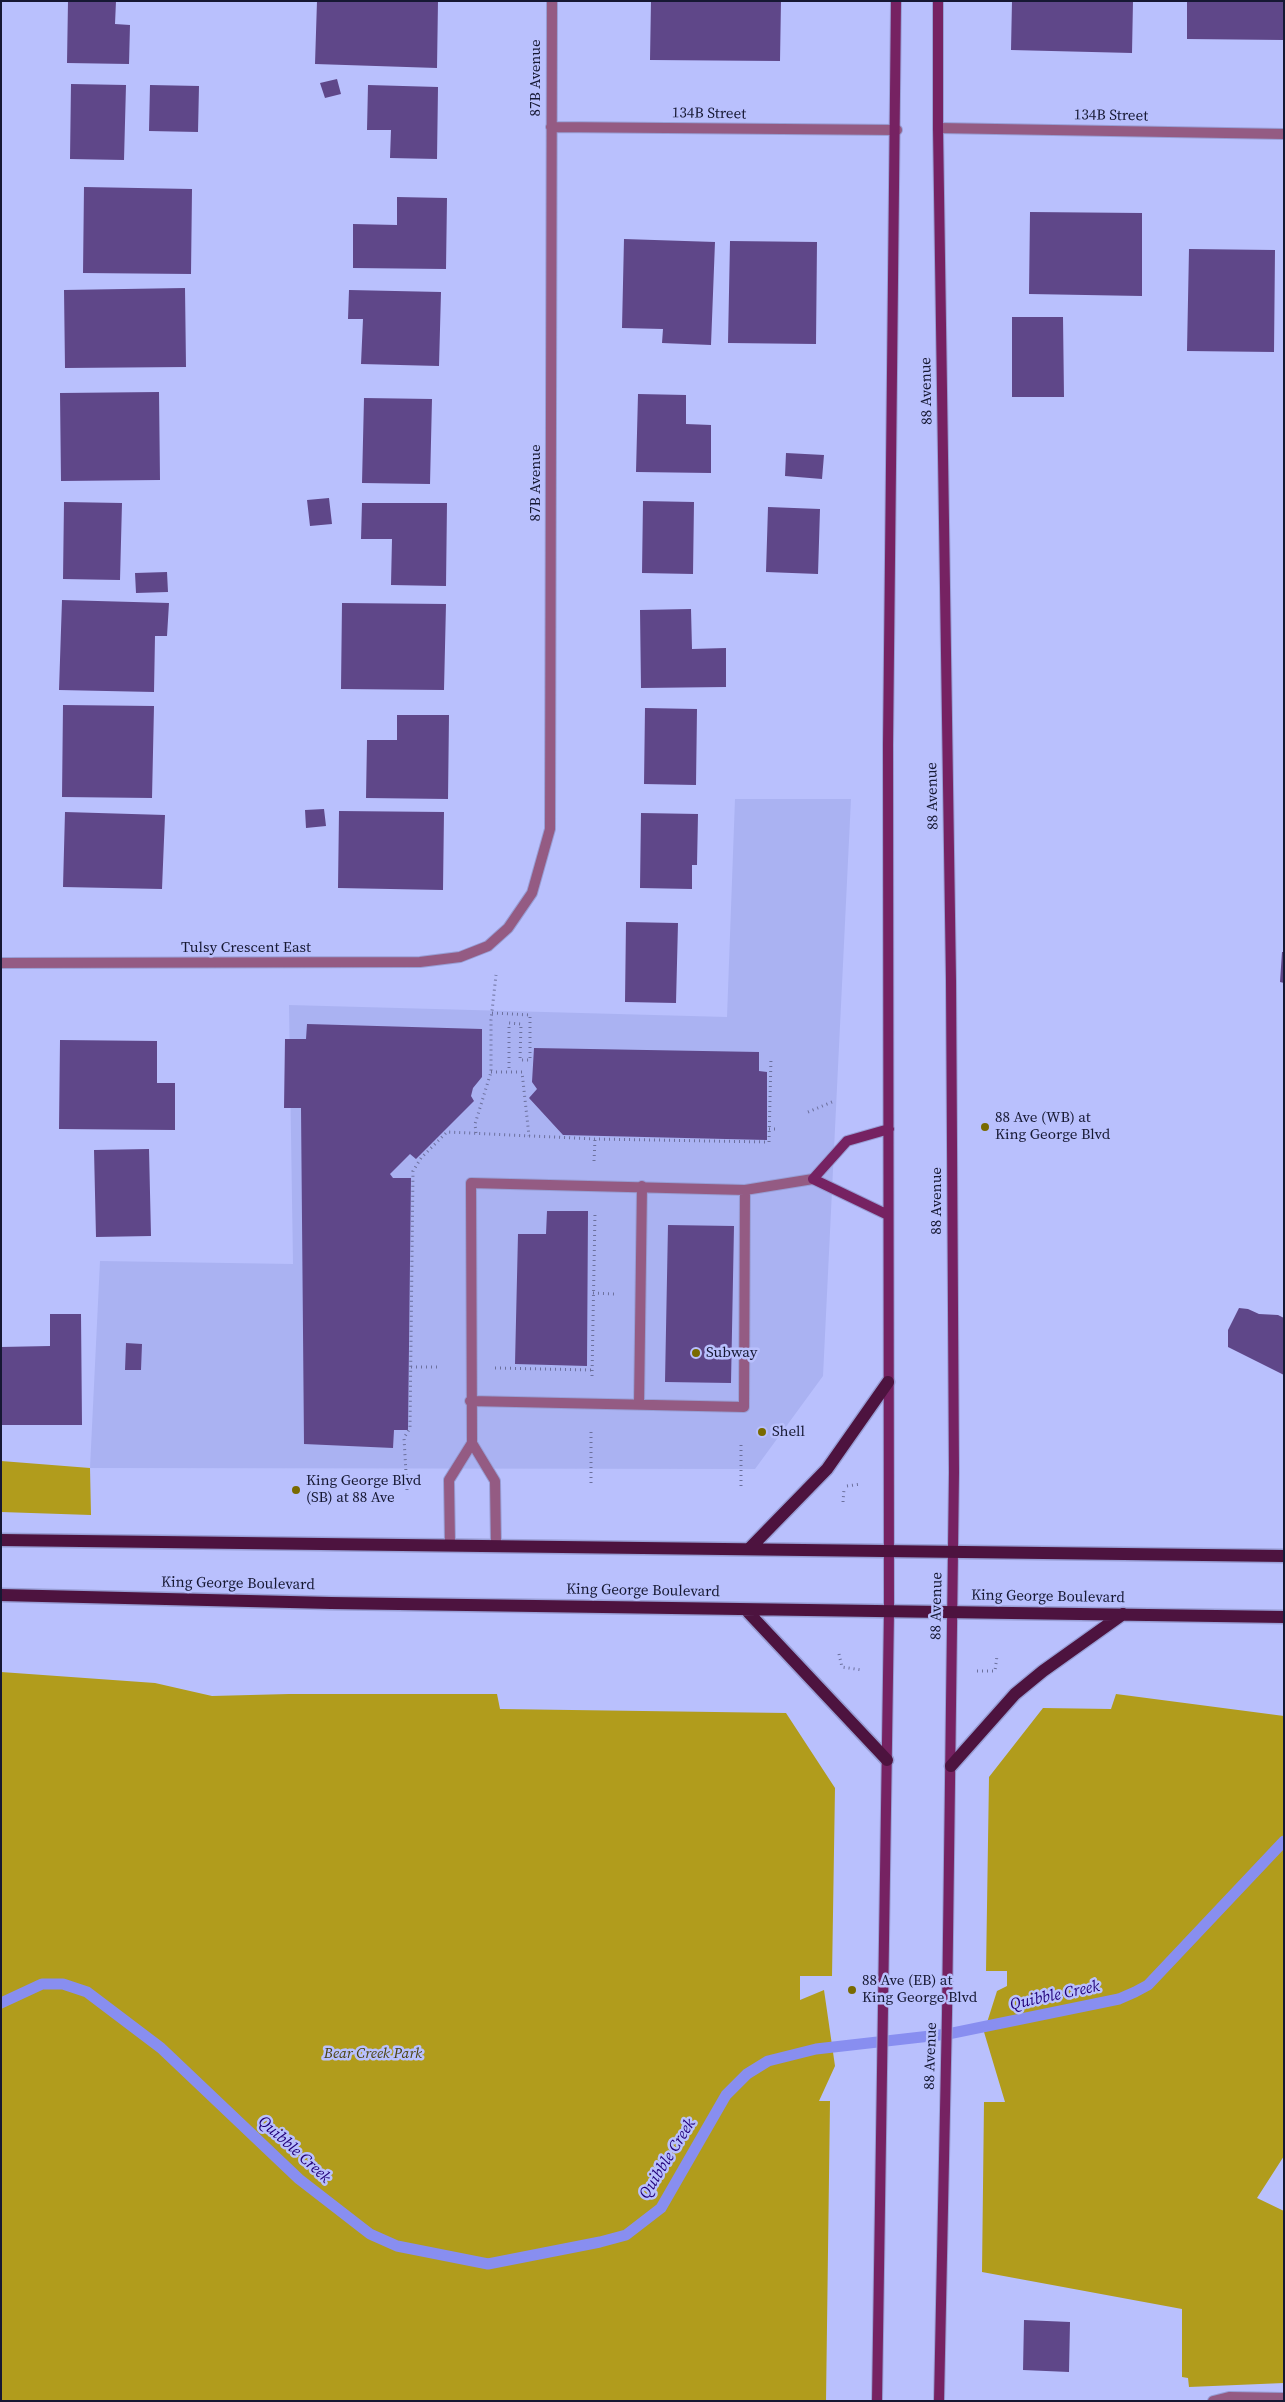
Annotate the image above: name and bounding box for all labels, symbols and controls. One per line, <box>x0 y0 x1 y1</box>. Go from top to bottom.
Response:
street label: 87B Avenue <box>527 39 545 117</box>
street label: 134B Street <box>672 104 746 124</box>
street label: 134B Street <box>1074 106 1148 126</box>
street label: 88 Avenue <box>917 357 937 425</box>
street label: 87B Avenue <box>527 444 545 522</box>
street label: 88 Avenue <box>923 762 943 830</box>
street label: Tulsy Crescent East <box>181 939 311 957</box>
place label: 88 Ave (WB) at King George Blvd <box>995 1109 1110 1144</box>
marker: 88 Ave (WB) at King George Blvd <box>979 1121 991 1133</box>
street label: 88 Avenue <box>928 1167 946 1235</box>
place label: Subway <box>706 1344 757 1362</box>
marker: Subway <box>690 1347 702 1359</box>
place label: Shell <box>772 1423 805 1441</box>
marker: Shell <box>756 1426 768 1438</box>
place label: King George Blvd (SB) at 88 Ave <box>306 1472 421 1507</box>
marker: King George Blvd (SB) at 88 Ave <box>290 1484 302 1496</box>
street label: 88 Avenue <box>927 1572 947 1640</box>
street label: King George Boulevard <box>161 1574 315 1594</box>
street label: King George Boulevard <box>566 1581 720 1601</box>
street label: King George Boulevard <box>971 1587 1125 1607</box>
place label: 88 Ave (EB) at King George Blvd <box>862 1972 977 2007</box>
water label: Quibble Creek <box>1008 1977 1102 2015</box>
marker: 88 Ave (EB) at King George Blvd <box>846 1984 858 1996</box>
street label: 88 Avenue <box>921 2022 941 2090</box>
park label: Bear Creek Park <box>324 2045 422 2063</box>
water label: Quibble Creek <box>254 2112 334 2188</box>
water label: Quibble Creek <box>636 2115 700 2203</box>

